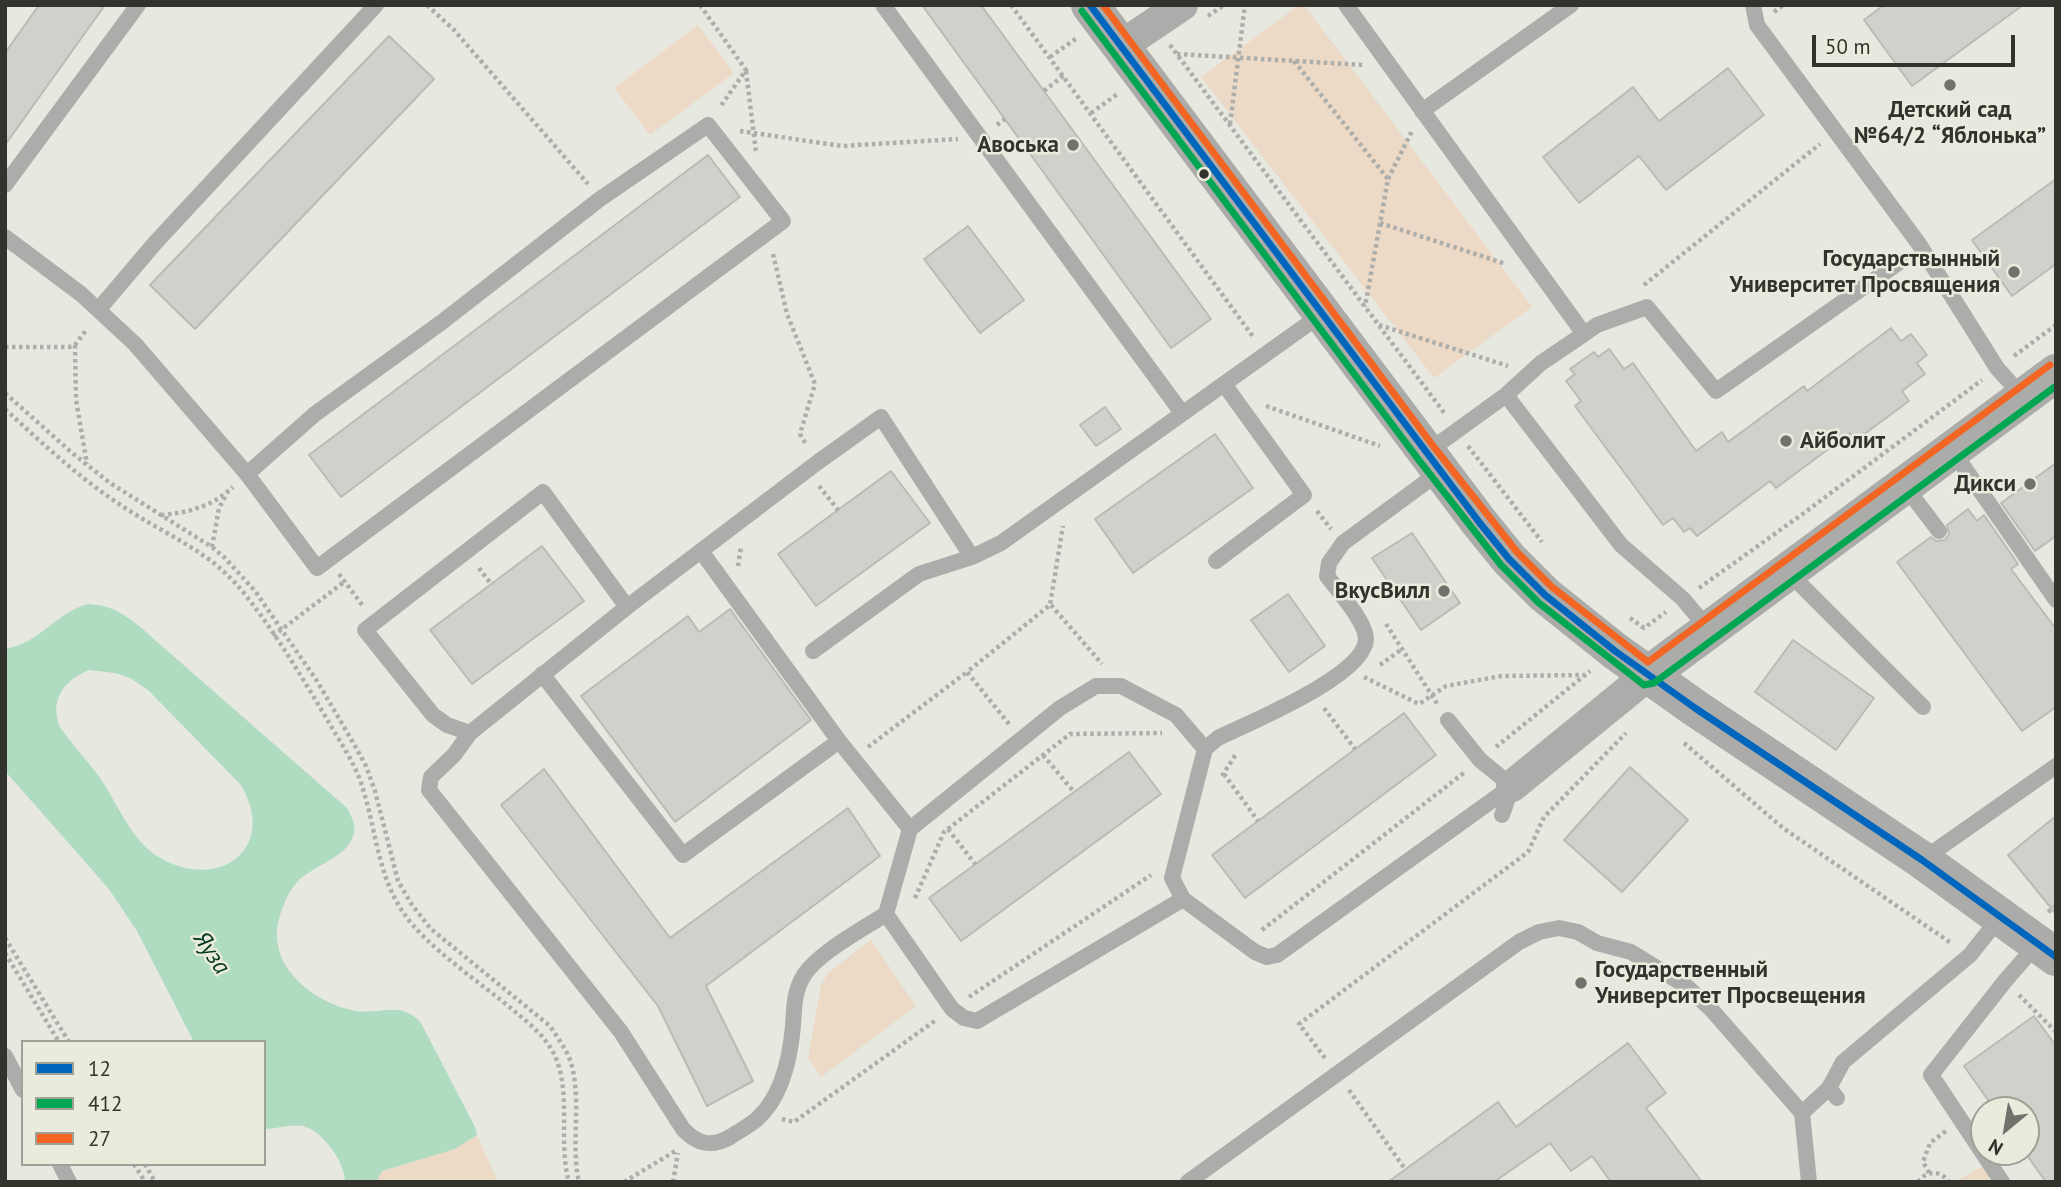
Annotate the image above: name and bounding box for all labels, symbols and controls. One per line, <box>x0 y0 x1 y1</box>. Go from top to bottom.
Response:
scale bar <box>1816 21 2019 65</box>
text: 50 m <box>1825 33 1871 60</box>
marker: Детский сад №64/2 “Яблонька” <box>1942 77 1958 93</box>
place label: Детский сад №64/2 “Яблонька” <box>1854 96 2046 150</box>
place label: Авоська <box>977 131 1059 159</box>
marker: Авоська <box>1065 137 1081 153</box>
unlabelled marker <box>1197 167 1211 181</box>
place label: Государствынный Университет Просвящения <box>1730 245 2000 299</box>
marker: Государствынный Университет Просвящения <box>2006 264 2022 280</box>
place label: Айболит <box>1800 427 1885 455</box>
marker: Айболит <box>1778 433 1794 449</box>
place label: Дикси <box>1954 470 2016 498</box>
marker: Дикси <box>2022 476 2038 492</box>
place label: ВкусВилл <box>1335 577 1430 605</box>
marker: ВкусВилл <box>1436 583 1452 599</box>
water label: Яуза <box>186 926 236 980</box>
place label: Государственный Университет Просвещения <box>1595 956 1866 1010</box>
marker: Государственный Университет Просвещения <box>1573 975 1589 991</box>
legend <box>21 1040 266 1166</box>
text: 12 <box>88 1055 111 1082</box>
text: 412 <box>88 1090 122 1117</box>
north arrow <box>1970 1096 2040 1166</box>
text: 27 <box>88 1125 111 1152</box>
text: N <box>1984 1134 2007 1161</box>

